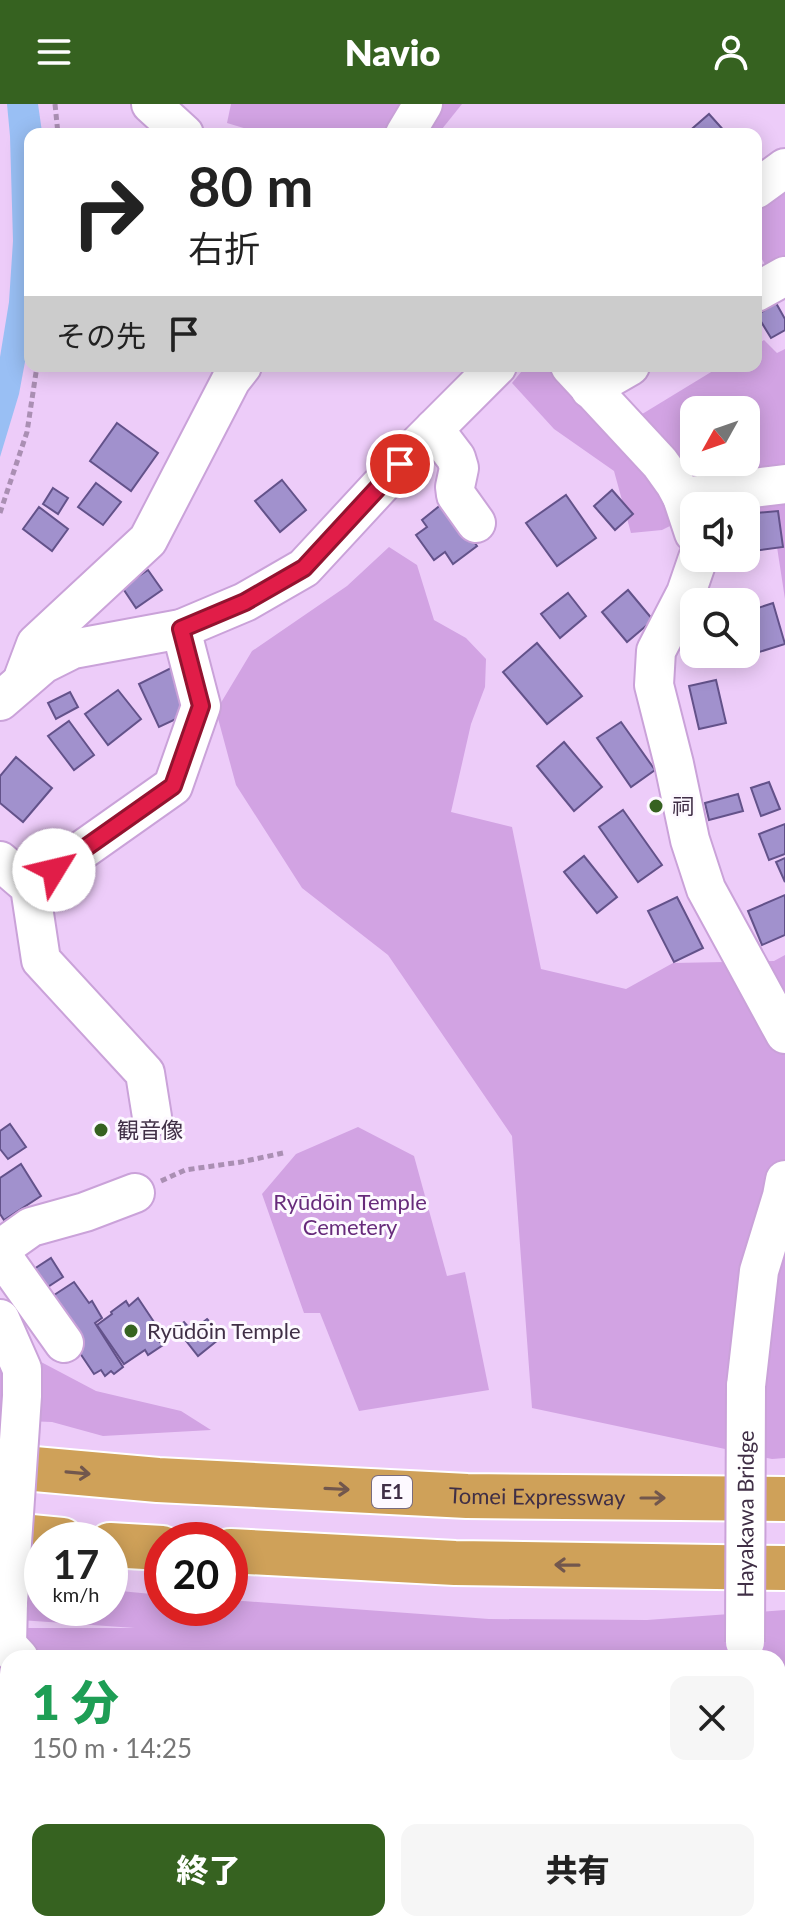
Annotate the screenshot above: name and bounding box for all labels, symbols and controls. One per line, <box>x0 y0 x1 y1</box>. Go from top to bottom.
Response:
icon: menu <box>32 30 76 74</box>
text: Navio <box>345 30 440 74</box>
icon: person <box>709 30 753 74</box>
text: 80 m <box>188 152 313 219</box>
icon: right <box>56 160 160 264</box>
text: 右折 <box>188 226 260 270</box>
icon: arrive <box>162 312 206 356</box>
text: その先 <box>56 317 146 353</box>
north arrow <box>680 396 760 476</box>
map controls <box>680 396 760 668</box>
pin <box>366 430 434 498</box>
icon: arrive <box>378 442 422 486</box>
button: sound <box>680 492 760 572</box>
button: search <box>680 588 760 668</box>
place label: 祠 <box>672 792 694 819</box>
marker: 祠 <box>647 797 665 815</box>
position arrow <box>12 828 96 912</box>
place label: 観音像 <box>117 1116 183 1143</box>
marker: 観音像 <box>92 1121 110 1139</box>
park label: Ryūdōin Temple Cemetery <box>273 1188 427 1240</box>
place label: Ryūdōin Temple <box>147 1317 301 1344</box>
marker: Ryūdōin Temple <box>122 1322 140 1340</box>
street label: Hayakawa Bridge <box>731 1430 759 1598</box>
one-way arrow <box>64 1466 91 1481</box>
road number: E1 <box>372 1476 412 1508</box>
street label: Tomei Expressway <box>448 1481 626 1511</box>
one-way arrow <box>323 1482 350 1497</box>
one-way arrow <box>639 1490 666 1506</box>
speed limit sign: 20 <box>144 1522 248 1626</box>
text: 17 <box>53 1540 99 1588</box>
one-way arrow <box>554 1557 581 1572</box>
text: km/h <box>53 1582 99 1606</box>
text: 1 分 <box>32 1673 119 1730</box>
button: close <box>670 1676 754 1760</box>
text: 150 m · 14:25 <box>32 1732 192 1764</box>
button: 終了 <box>32 1824 385 1916</box>
button: 共有 <box>401 1824 754 1916</box>

